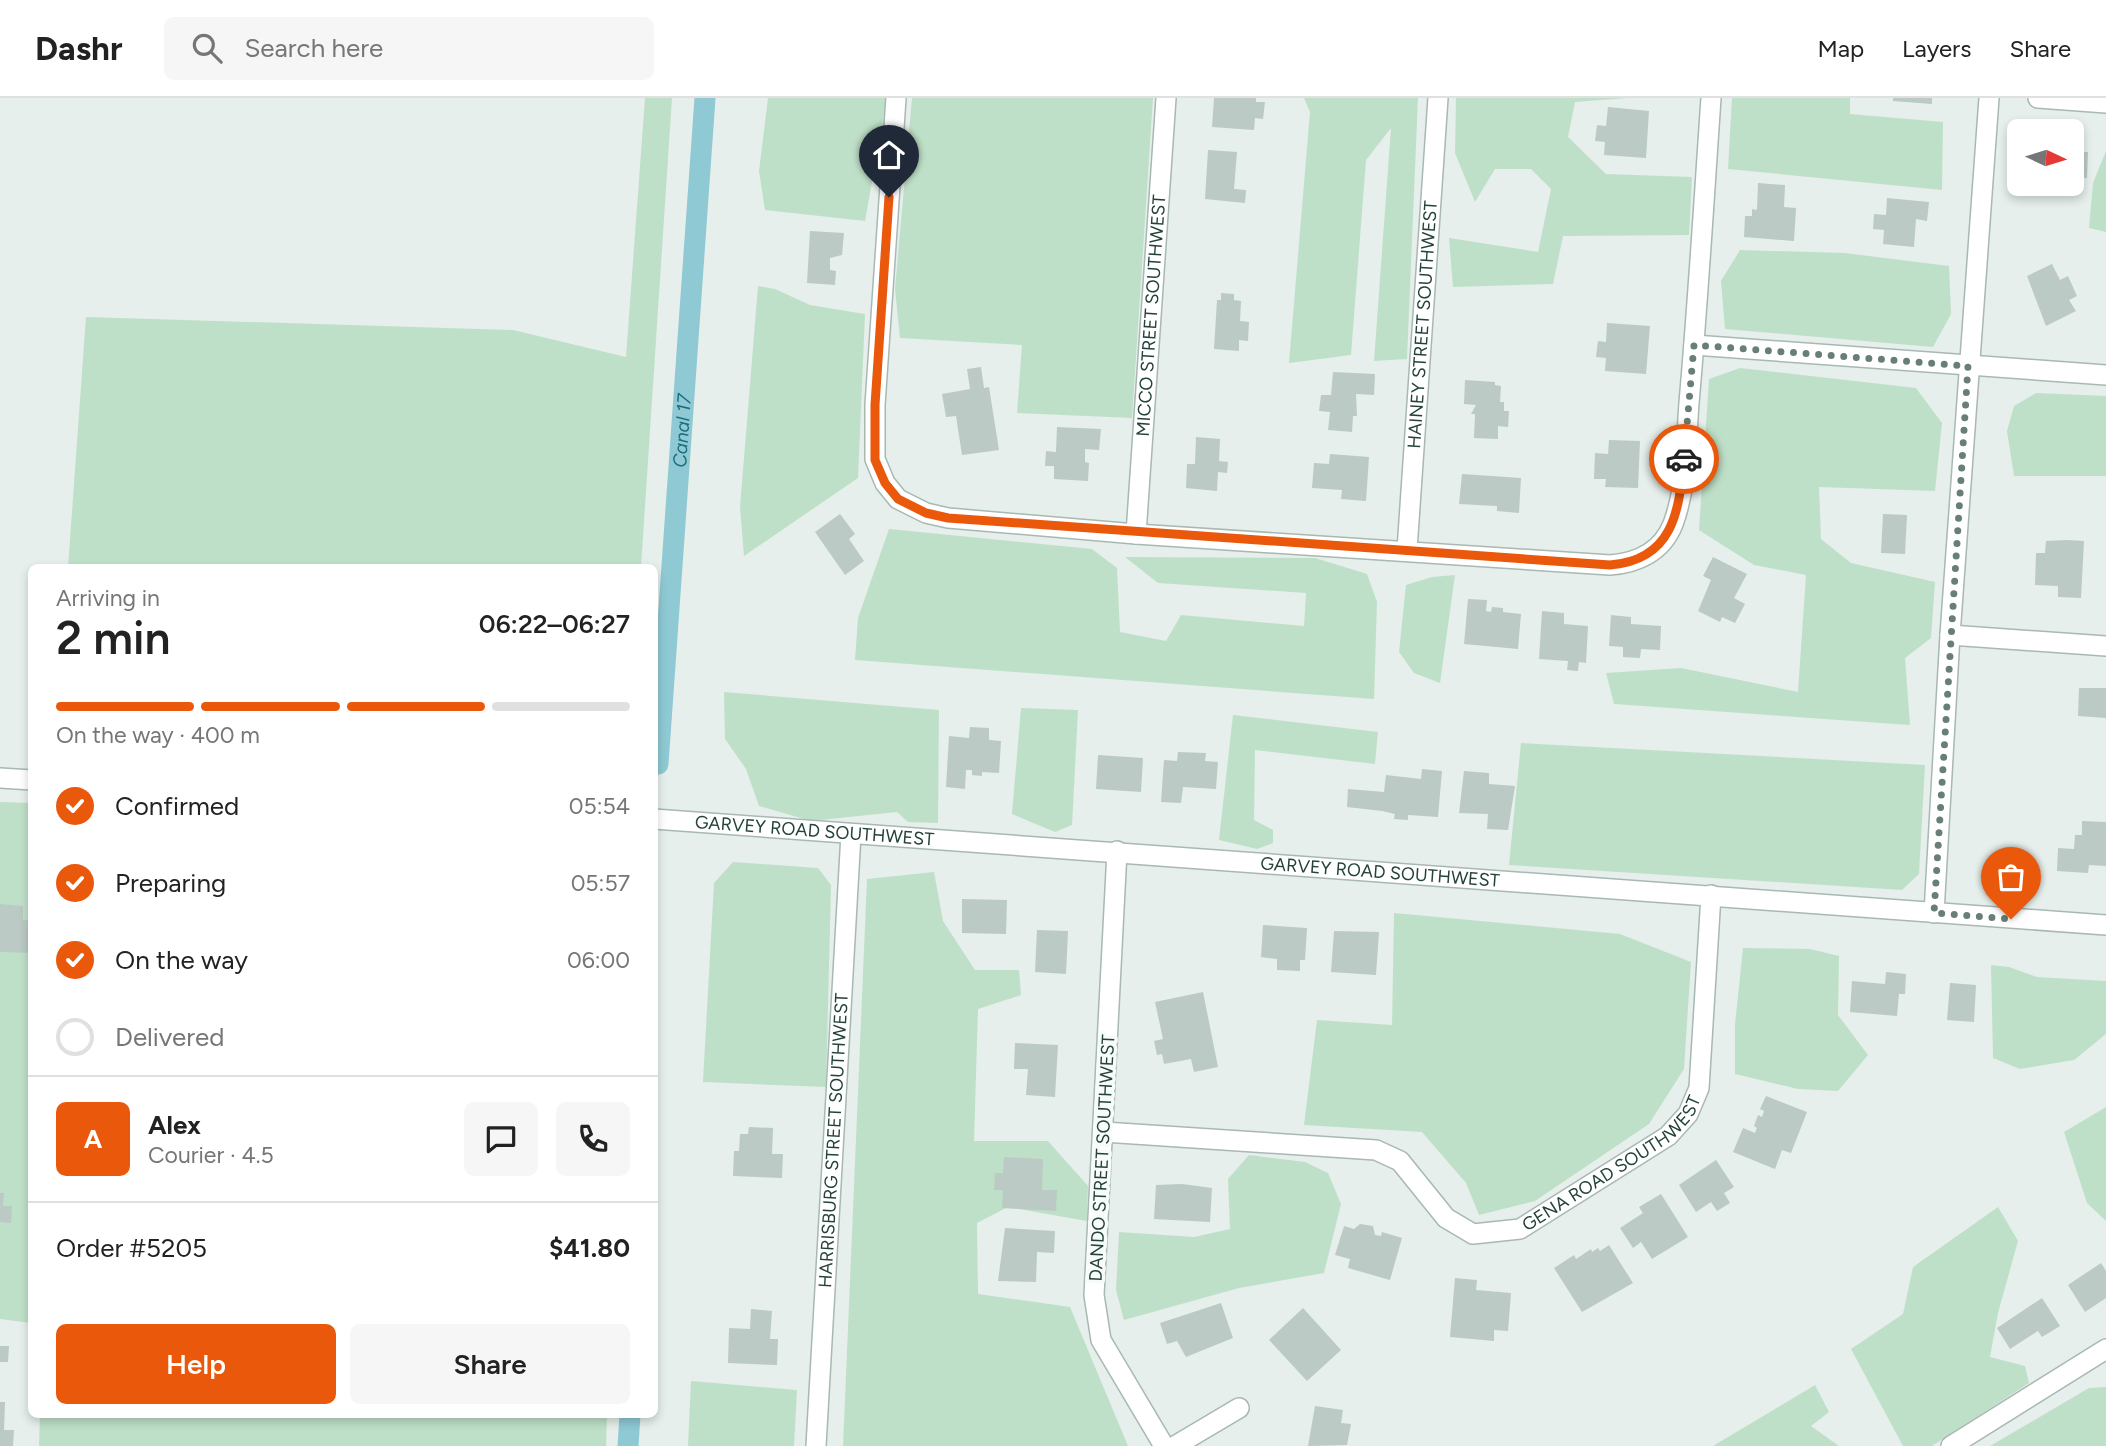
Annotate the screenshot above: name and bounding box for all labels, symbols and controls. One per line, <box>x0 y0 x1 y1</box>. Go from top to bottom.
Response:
search box <box>164 17 654 80</box>
text: Dashr <box>35 29 122 68</box>
icon: search <box>188 29 226 67</box>
text: Search here <box>244 32 383 64</box>
text: Map <box>1817 34 1864 63</box>
text: Layers <box>1902 34 1971 63</box>
text: Share <box>2009 34 2071 63</box>
north arrow <box>2007 119 2084 196</box>
map controls <box>2007 119 2084 196</box>
pin <box>859 125 919 197</box>
icon: home <box>870 136 908 174</box>
street label: MICCO STREET SOUTHWEST <box>1132 194 1170 437</box>
street label: HAINEY STREET SOUTHWEST <box>1403 200 1442 449</box>
water label: Canal 17 <box>668 392 696 468</box>
courier <box>1649 424 1719 494</box>
icon: car <box>1665 440 1703 478</box>
text: Arriving in <box>56 584 160 612</box>
text: 06:22–06:27 <box>479 608 630 640</box>
text: 2 min <box>56 610 171 666</box>
text: On the way · 400 m <box>56 721 260 749</box>
icon: check <box>56 787 94 825</box>
text: Confirmed <box>115 790 239 822</box>
text: 05:54 <box>569 792 630 820</box>
street label: GARVEY ROAD SOUTHWEST <box>694 811 935 850</box>
pin <box>1981 847 2041 919</box>
street label: GARVEY ROAD SOUTHWEST <box>1260 852 1501 892</box>
icon: bag <box>1992 858 2030 896</box>
icon: check <box>56 864 94 902</box>
text: Preparing <box>115 867 226 899</box>
text: 05:57 <box>571 869 630 897</box>
icon: check <box>56 941 94 979</box>
text: On the way <box>115 944 248 976</box>
text: 06:00 <box>567 946 630 974</box>
street label: HARRISBURG STREET SOUTHWEST <box>814 992 853 1289</box>
text: Delivered <box>115 1021 224 1053</box>
street label: DANDO STREET SOUTHWEST <box>1085 1034 1119 1282</box>
street label: GENA ROAD SOUTHWEST <box>1518 1092 1706 1236</box>
button: chat <box>464 1102 538 1176</box>
button: phone <box>556 1102 630 1176</box>
text: Alex <box>148 1109 201 1141</box>
text: A <box>84 1123 102 1155</box>
text: Courier · 4.5 <box>148 1141 274 1169</box>
text: Order #5205 <box>56 1232 207 1264</box>
text: $41.80 <box>549 1232 630 1264</box>
button: Help <box>56 1324 336 1404</box>
button: Share <box>350 1324 630 1404</box>

